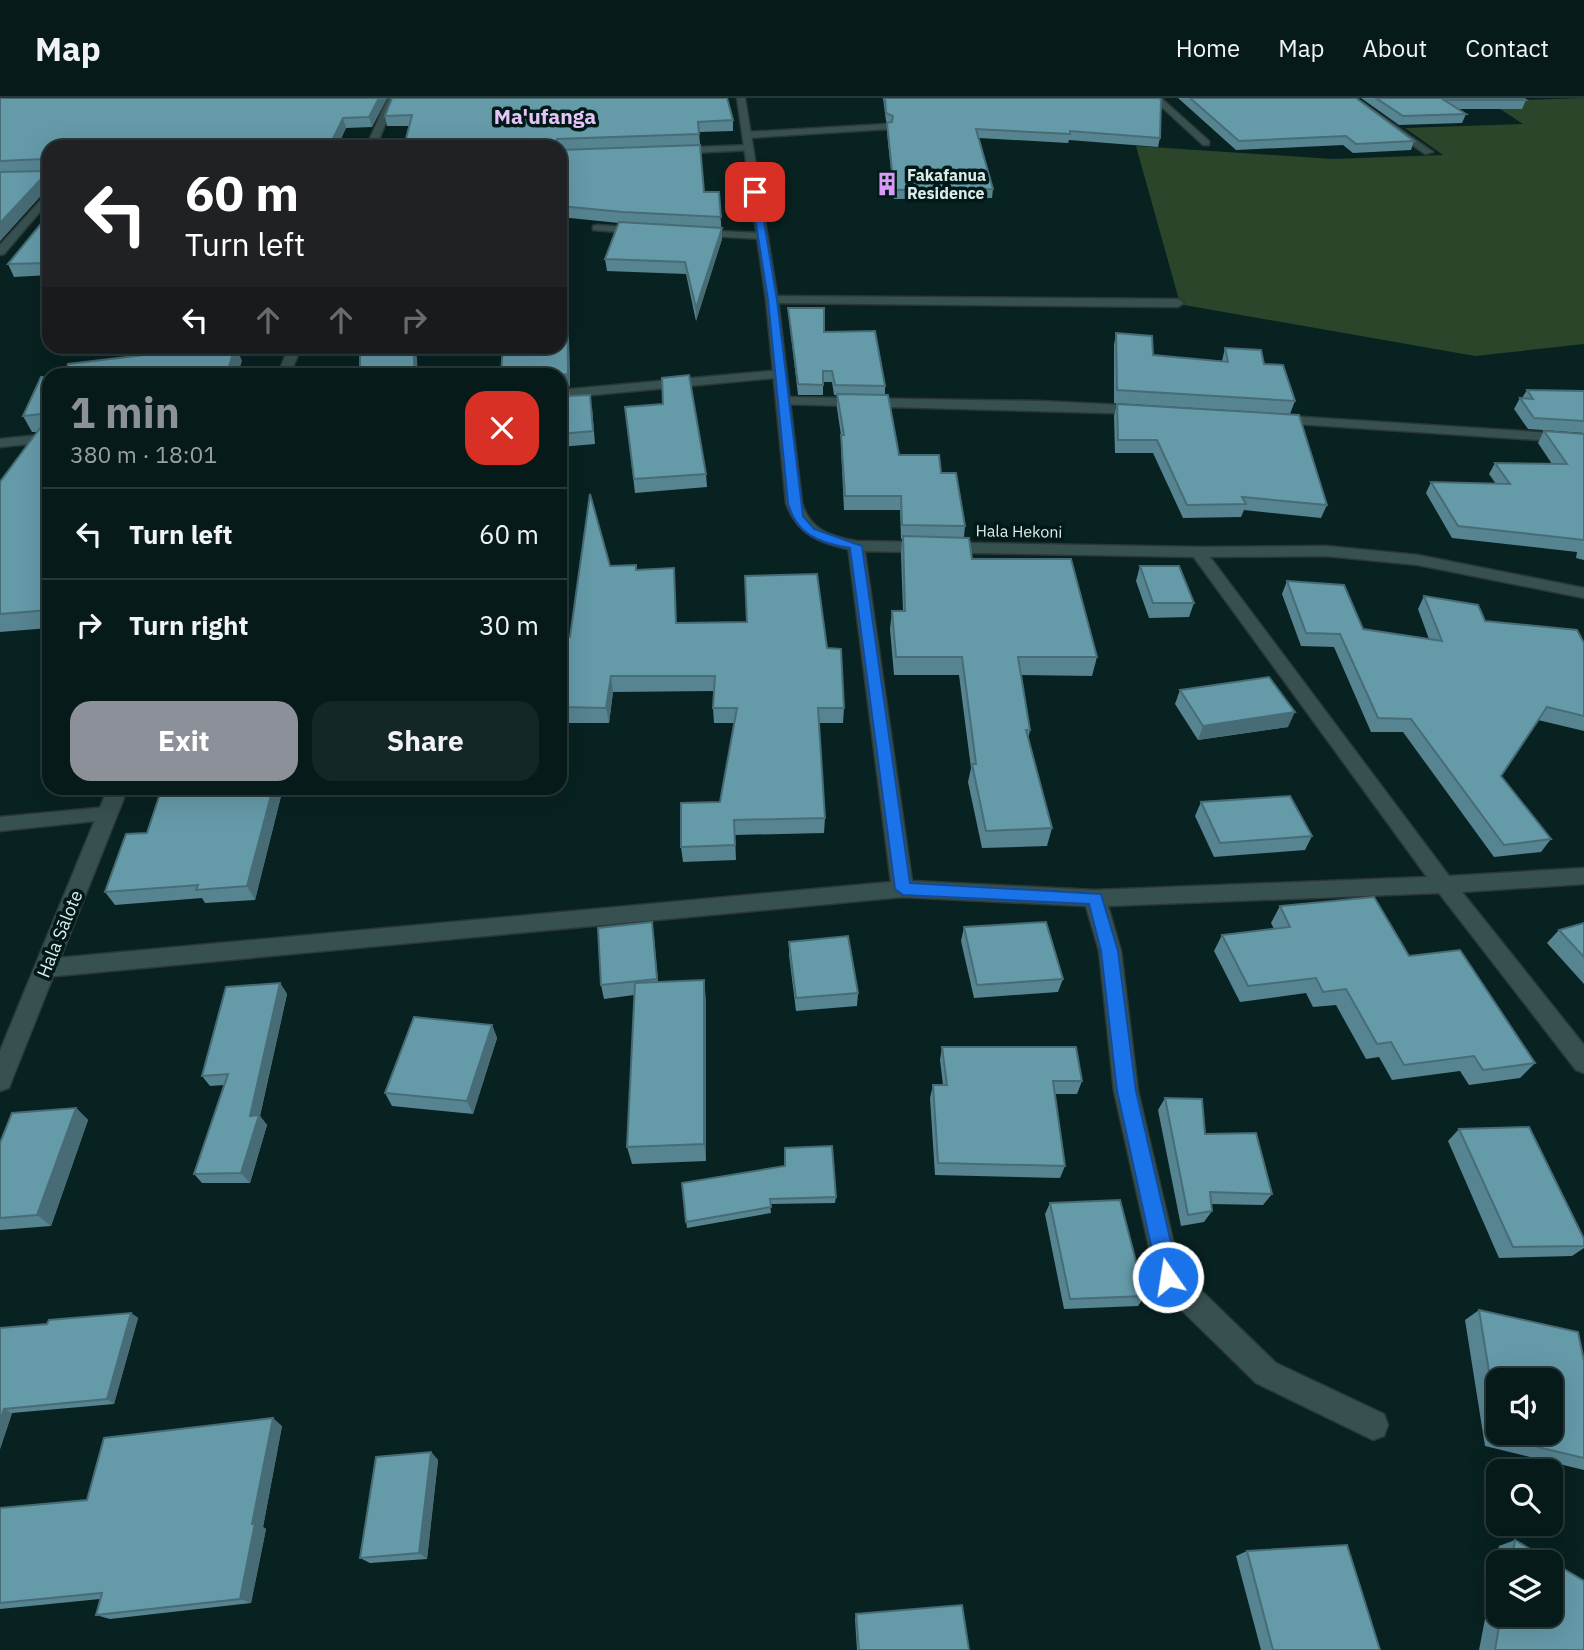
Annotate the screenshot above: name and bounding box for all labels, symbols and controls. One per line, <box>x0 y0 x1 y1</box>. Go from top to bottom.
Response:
text: Map <box>35 27 101 70</box>
text: Home <box>1176 32 1240 64</box>
text: Map <box>1278 32 1324 64</box>
text: About <box>1362 32 1427 64</box>
text: Contact <box>1465 32 1549 64</box>
district label: Ma'ufanga <box>494 102 596 130</box>
text: 60 m <box>185 161 299 224</box>
pin <box>725 162 785 222</box>
place label: Fakafanua Residence <box>907 165 986 203</box>
icon: left <box>70 168 161 259</box>
building icon: Fakafanua Residence <box>873 170 901 198</box>
icon: arrive <box>736 173 774 211</box>
text: Turn left <box>185 223 305 265</box>
icon: left <box>176 301 214 339</box>
icon: ahead <box>249 301 287 339</box>
icon: ahead <box>322 301 360 339</box>
icon: right <box>395 301 433 339</box>
text: 1 min <box>70 385 180 440</box>
button: close <box>465 391 539 465</box>
text: 380 m · 18:01 <box>70 439 217 469</box>
icon: left <box>70 515 108 553</box>
text: Turn left <box>129 517 232 551</box>
text: 60 m <box>479 517 539 551</box>
street label: Hala Hekoni <box>975 520 1063 542</box>
icon: right <box>70 606 108 644</box>
text: Turn right <box>129 608 248 642</box>
text: 30 m <box>479 608 539 642</box>
button: Exit <box>70 701 298 781</box>
button: Share <box>312 701 539 781</box>
street label: Hala Sālote <box>32 887 88 981</box>
position arrow <box>1131 1240 1205 1314</box>
map controls <box>1486 1368 1563 1627</box>
button: sound <box>1486 1368 1563 1445</box>
button: search <box>1486 1459 1563 1536</box>
button: layers <box>1486 1550 1563 1627</box>

